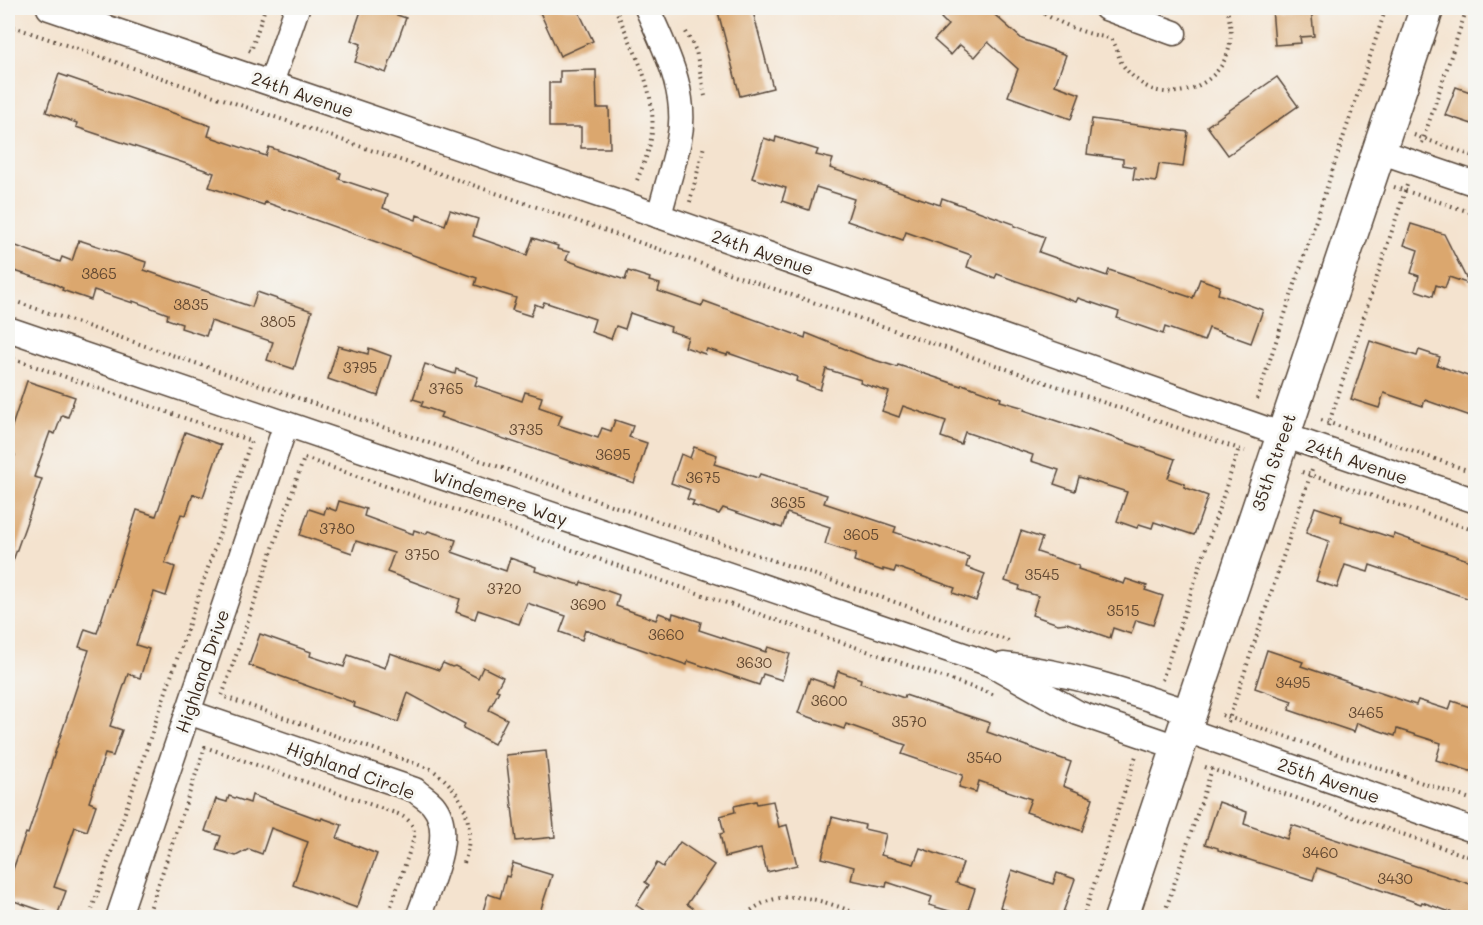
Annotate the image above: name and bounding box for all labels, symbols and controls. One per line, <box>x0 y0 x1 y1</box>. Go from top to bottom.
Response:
street label: 24th Avenue <box>249 65 357 123</box>
street label: 24th Avenue <box>709 223 817 281</box>
house number: 3865 <box>81 263 117 283</box>
house number: 3835 <box>173 294 209 314</box>
house number: 3805 <box>260 311 296 331</box>
house number: 3795 <box>343 357 377 377</box>
house number: 3765 <box>429 378 463 398</box>
street label: 35th Street <box>1245 410 1301 514</box>
house number: 3735 <box>509 419 543 439</box>
street label: 24th Avenue <box>1303 432 1411 490</box>
house number: 3695 <box>595 444 631 464</box>
street label: Windemere Way <box>429 463 571 531</box>
house number: 3675 <box>686 467 720 487</box>
house number: 3635 <box>770 492 806 512</box>
house number: 3780 <box>319 518 355 538</box>
house number: 3605 <box>843 524 879 544</box>
house number: 3750 <box>404 544 440 564</box>
house number: 3545 <box>1024 564 1060 584</box>
house number: 3720 <box>487 578 521 598</box>
house number: 3690 <box>570 594 606 614</box>
house number: 3515 <box>1107 600 1140 620</box>
street label: Highland Drive <box>170 606 234 736</box>
house number: 3660 <box>648 624 684 644</box>
house number: 3630 <box>736 652 772 672</box>
house number: 3495 <box>1275 672 1311 692</box>
house number: 3600 <box>811 690 847 710</box>
house number: 3465 <box>1348 702 1384 722</box>
house number: 3570 <box>891 711 927 731</box>
street label: Highland Circle <box>283 736 419 804</box>
house number: 3540 <box>966 747 1002 767</box>
street label: 25th Avenue <box>1275 751 1383 809</box>
house number: 3460 <box>1302 842 1338 862</box>
house number: 3430 <box>1377 868 1413 888</box>

